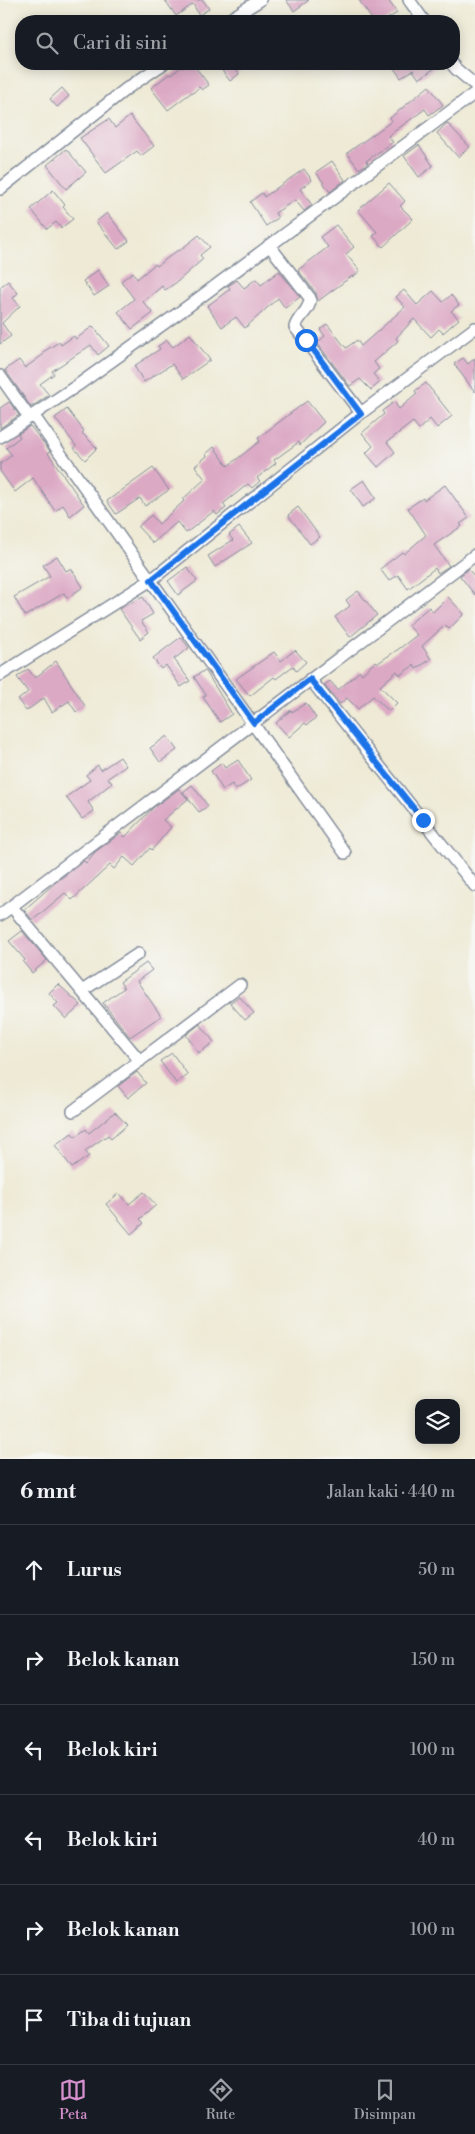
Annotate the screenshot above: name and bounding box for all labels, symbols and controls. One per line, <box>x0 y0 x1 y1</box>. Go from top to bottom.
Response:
search box <box>15 15 460 70</box>
icon: search <box>33 29 61 57</box>
text: Cari di sini <box>73 31 168 55</box>
route start <box>295 329 318 352</box>
route end <box>412 809 435 832</box>
map controls <box>415 1399 460 1444</box>
button: layers <box>415 1399 460 1444</box>
text: 6 mnt <box>20 1479 76 1505</box>
text: Jalan kaki · 440 m <box>327 1482 455 1502</box>
icon: ahead <box>20 1556 48 1584</box>
text: Lurus <box>67 1558 122 1582</box>
text: 50 m <box>418 1560 455 1580</box>
icon: right <box>20 1646 48 1674</box>
text: Belok kanan <box>67 1648 180 1672</box>
text: 150 m <box>411 1650 455 1670</box>
icon: left <box>20 1736 48 1764</box>
text: Belok kiri <box>67 1738 157 1762</box>
text: 100 m <box>410 1740 455 1760</box>
icon: left <box>20 1826 48 1854</box>
text: Belok kiri <box>67 1828 157 1852</box>
text: 40 m <box>418 1830 455 1850</box>
icon: right <box>20 1916 48 1944</box>
text: Belok kanan <box>67 1918 180 1942</box>
text: 100 m <box>410 1920 455 1940</box>
icon: arrive <box>20 2006 48 2034</box>
text: Tiba di tujuan <box>67 2008 191 2032</box>
tab: Peta <box>59 2076 87 2124</box>
tab: Rute <box>206 2076 235 2124</box>
tab: Disimpan <box>354 2076 416 2124</box>

